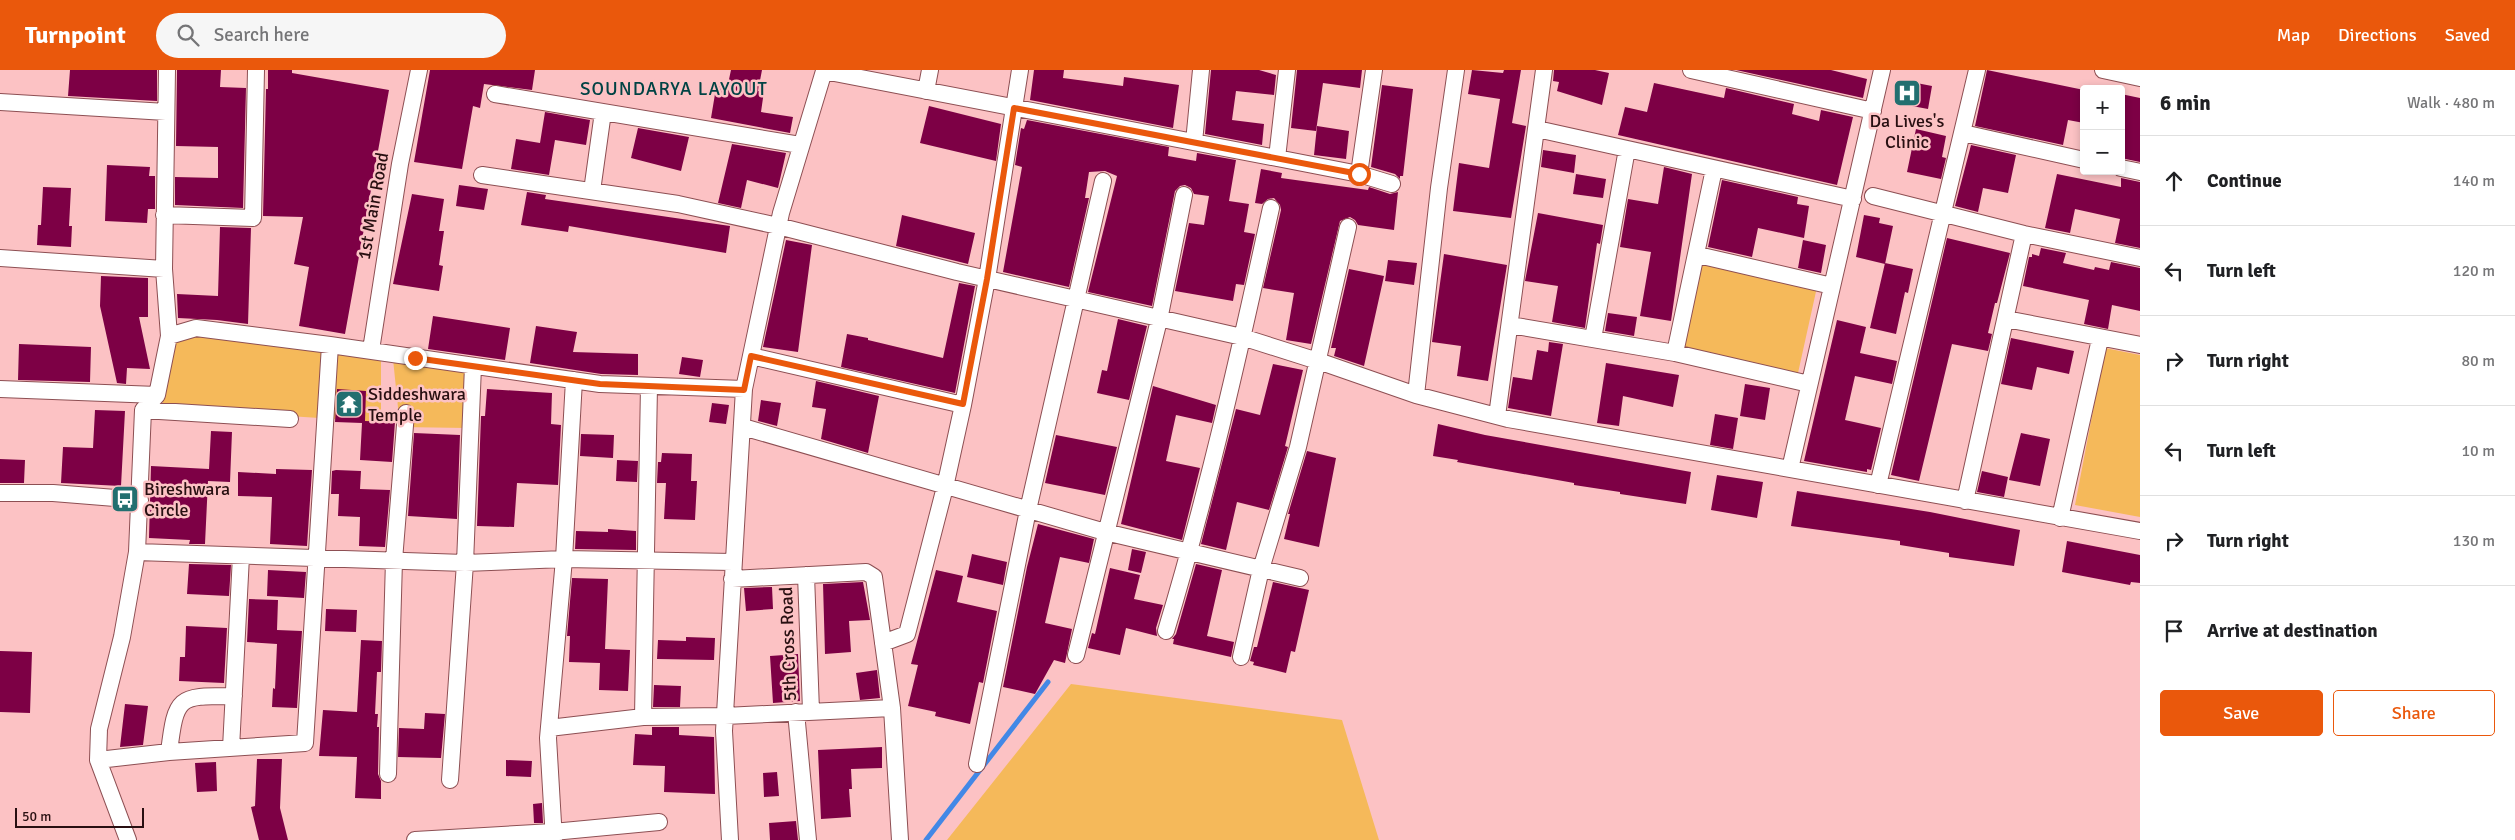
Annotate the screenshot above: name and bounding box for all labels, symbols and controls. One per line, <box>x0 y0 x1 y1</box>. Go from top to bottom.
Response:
search box <box>156 13 506 58</box>
text: Turnpoint <box>25 20 126 50</box>
icon: search <box>174 21 202 49</box>
text: Search here <box>214 23 309 47</box>
text: Map <box>2277 24 2310 46</box>
text: Directions <box>2338 24 2417 46</box>
text: Saved <box>2445 24 2490 46</box>
district label: SOUNDARYA LAYOUT <box>580 77 768 101</box>
hospital icon: Da Lives's Clinic <box>1892 78 1922 108</box>
map controls <box>2080 85 2125 175</box>
button: + <box>2080 85 2125 130</box>
text: 6 min <box>2160 90 2211 116</box>
text: Walk · 480 m <box>2407 93 2495 113</box>
place label: Da Lives's Clinic <box>1870 110 1944 153</box>
button: − <box>2080 130 2125 175</box>
street label: 1st Main Road <box>353 151 393 261</box>
route start <box>1348 163 1371 186</box>
icon: ahead <box>2160 167 2188 195</box>
text: Continue <box>2207 169 2282 193</box>
text: 140 m <box>2453 171 2495 191</box>
icon: left <box>2160 257 2188 285</box>
text: Turn left <box>2207 259 2276 283</box>
text: 120 m <box>2453 261 2495 281</box>
route end <box>404 347 427 370</box>
icon: right <box>2160 347 2188 375</box>
text: Turn right <box>2207 349 2289 373</box>
text: 80 m <box>2461 351 2495 371</box>
place label: Siddeshwara Temple <box>368 383 466 426</box>
temple icon: Siddeshwara Temple <box>334 389 364 419</box>
icon: left <box>2160 437 2188 465</box>
text: Turn left <box>2207 439 2276 463</box>
text: 10 m <box>2461 441 2495 461</box>
place label: Bireshwara Circle <box>144 478 230 521</box>
bus stop icon: Bireshwara Circle <box>110 484 140 514</box>
icon: right <box>2160 527 2188 555</box>
text: Turn right <box>2207 529 2289 553</box>
text: 130 m <box>2453 531 2495 551</box>
street label: 5th Cross Road <box>775 586 801 702</box>
icon: arrive <box>2160 617 2188 645</box>
text: Arrive at destination <box>2207 619 2378 643</box>
button: Save <box>2160 690 2323 736</box>
button: Share <box>2333 690 2495 736</box>
scale bar <box>15 805 144 828</box>
text: 50 m <box>22 808 51 825</box>

